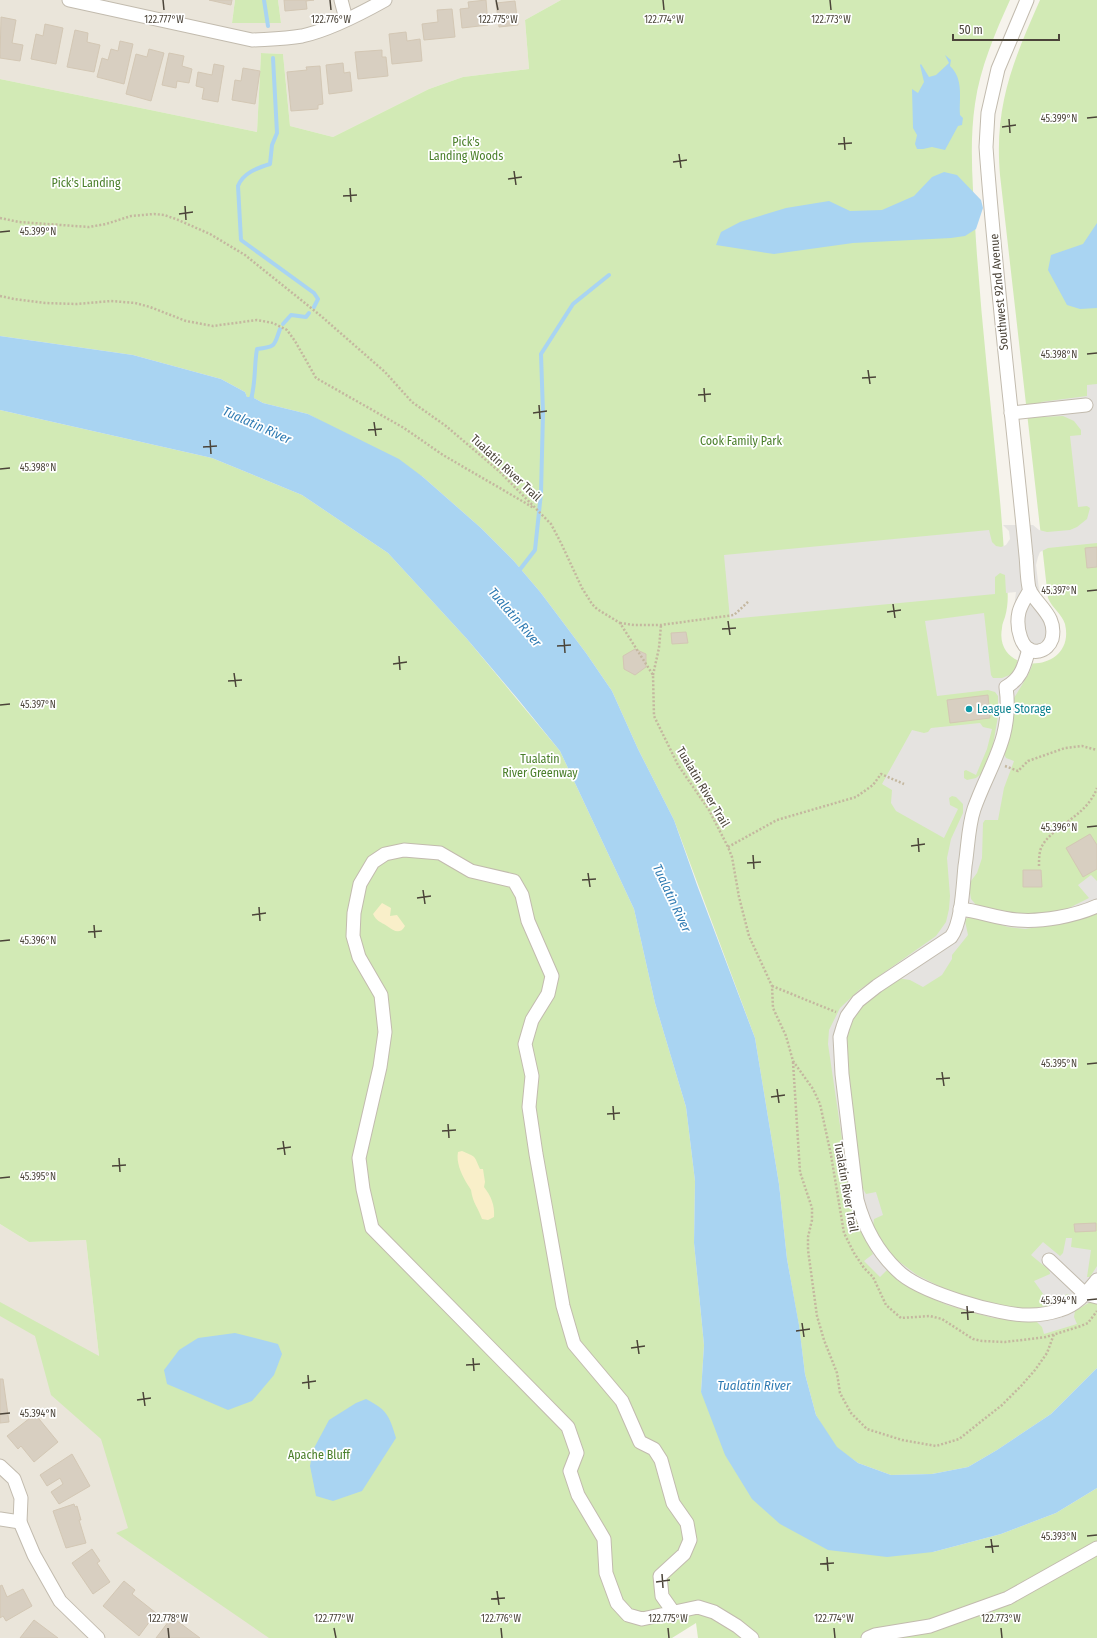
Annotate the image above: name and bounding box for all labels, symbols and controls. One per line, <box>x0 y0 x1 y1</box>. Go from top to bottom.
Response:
text: 122.777°W <box>144 14 184 26</box>
text: 122.776°W <box>311 14 351 26</box>
text: 122.775°W <box>478 14 518 26</box>
text: 122.774°W <box>644 14 684 26</box>
text: 122.773°W <box>811 14 851 26</box>
scale bar <box>953 16 1059 42</box>
text: 50 m <box>959 23 983 37</box>
text: 45.399°N <box>1041 113 1077 125</box>
park label: Pick's Landing Woods <box>429 135 503 163</box>
park label: Pick's Landing <box>51 176 121 190</box>
text: 45.399°N <box>20 226 56 238</box>
street label: Southwest 92nd Avenue <box>987 233 1011 351</box>
text: 45.398°N <box>1041 349 1077 361</box>
water label: Tualatin River <box>221 403 294 447</box>
street label: Tualatin River Trail <box>468 432 544 504</box>
park label: Cook Family Park <box>700 434 782 448</box>
text: 45.398°N <box>20 462 56 474</box>
water label: Tualatin River <box>485 585 545 650</box>
text: 45.397°N <box>1041 585 1077 597</box>
text: 45.397°N <box>20 699 56 711</box>
place label: League Storage <box>977 702 1051 716</box>
marker: League Storage <box>964 704 974 714</box>
street label: Tualatin River Trail <box>674 744 732 830</box>
park label: Tualatin River Greenway <box>502 752 578 780</box>
text: 45.396°N <box>1041 822 1077 834</box>
water label: Tualatin River <box>650 862 694 935</box>
text: 45.396°N <box>20 935 56 947</box>
text: 45.395°N <box>1041 1058 1077 1070</box>
street label: Tualatin River Trail <box>831 1141 861 1233</box>
text: 45.395°N <box>20 1171 56 1183</box>
text: 45.394°N <box>1041 1295 1077 1307</box>
water label: Tualatin River <box>717 1378 791 1393</box>
text: 45.394°N <box>20 1408 56 1420</box>
park label: Apache Bluff <box>288 1448 351 1462</box>
text: 45.393°N <box>1041 1531 1077 1543</box>
text: 122.778°W <box>148 1613 188 1625</box>
text: 122.777°W <box>314 1613 354 1625</box>
text: 122.776°W <box>481 1613 521 1625</box>
text: 122.775°W <box>648 1613 688 1625</box>
text: 122.774°W <box>814 1613 854 1625</box>
text: 122.773°W <box>981 1613 1021 1625</box>

